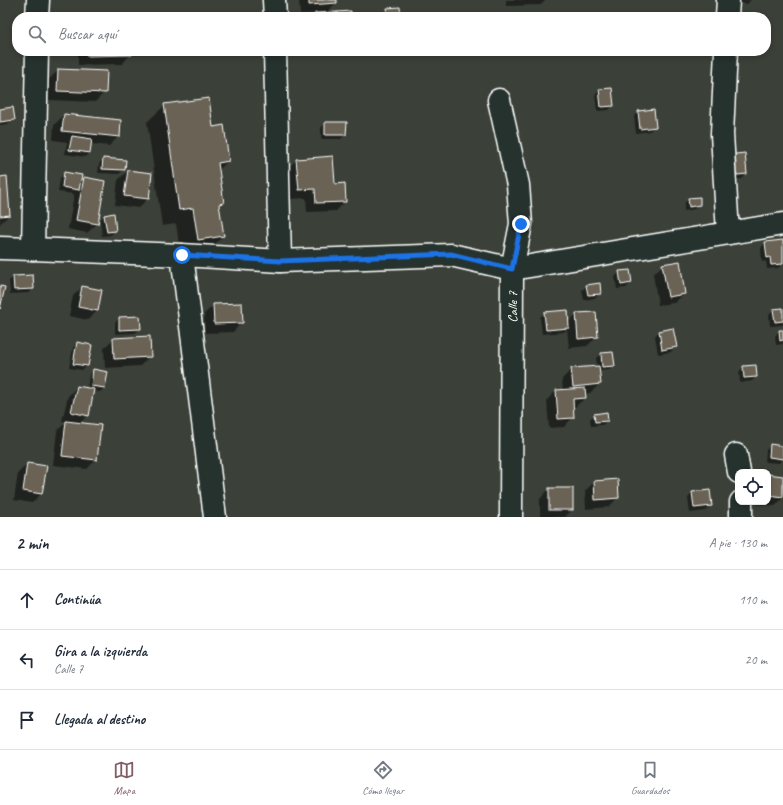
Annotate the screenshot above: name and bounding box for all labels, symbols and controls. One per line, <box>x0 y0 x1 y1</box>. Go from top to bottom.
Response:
search box <box>12 12 771 56</box>
icon: search <box>26 23 48 45</box>
text: Buscar aquí <box>58 25 117 44</box>
route end <box>512 215 530 233</box>
route start <box>173 246 191 264</box>
street label: Calle 7 <box>504 290 521 323</box>
map controls <box>735 469 771 505</box>
button: locate <box>735 469 771 505</box>
text: 2 min <box>16 533 49 554</box>
text: A pie · 130 m <box>709 535 767 551</box>
icon: ahead <box>16 589 38 611</box>
text: Continúa <box>54 590 101 609</box>
text: 110 m <box>739 592 767 608</box>
text: Gira a la izquierda <box>54 642 147 661</box>
icon: left <box>16 649 38 671</box>
text: 20 m <box>745 652 767 668</box>
text: Calle 7 <box>54 661 83 677</box>
icon: arrive <box>16 709 38 731</box>
text: Llegada al destino <box>54 710 145 729</box>
tab: Mapa <box>113 759 135 797</box>
tab: Cómo llegar <box>362 759 404 797</box>
tab: Guardados <box>631 759 670 797</box>

